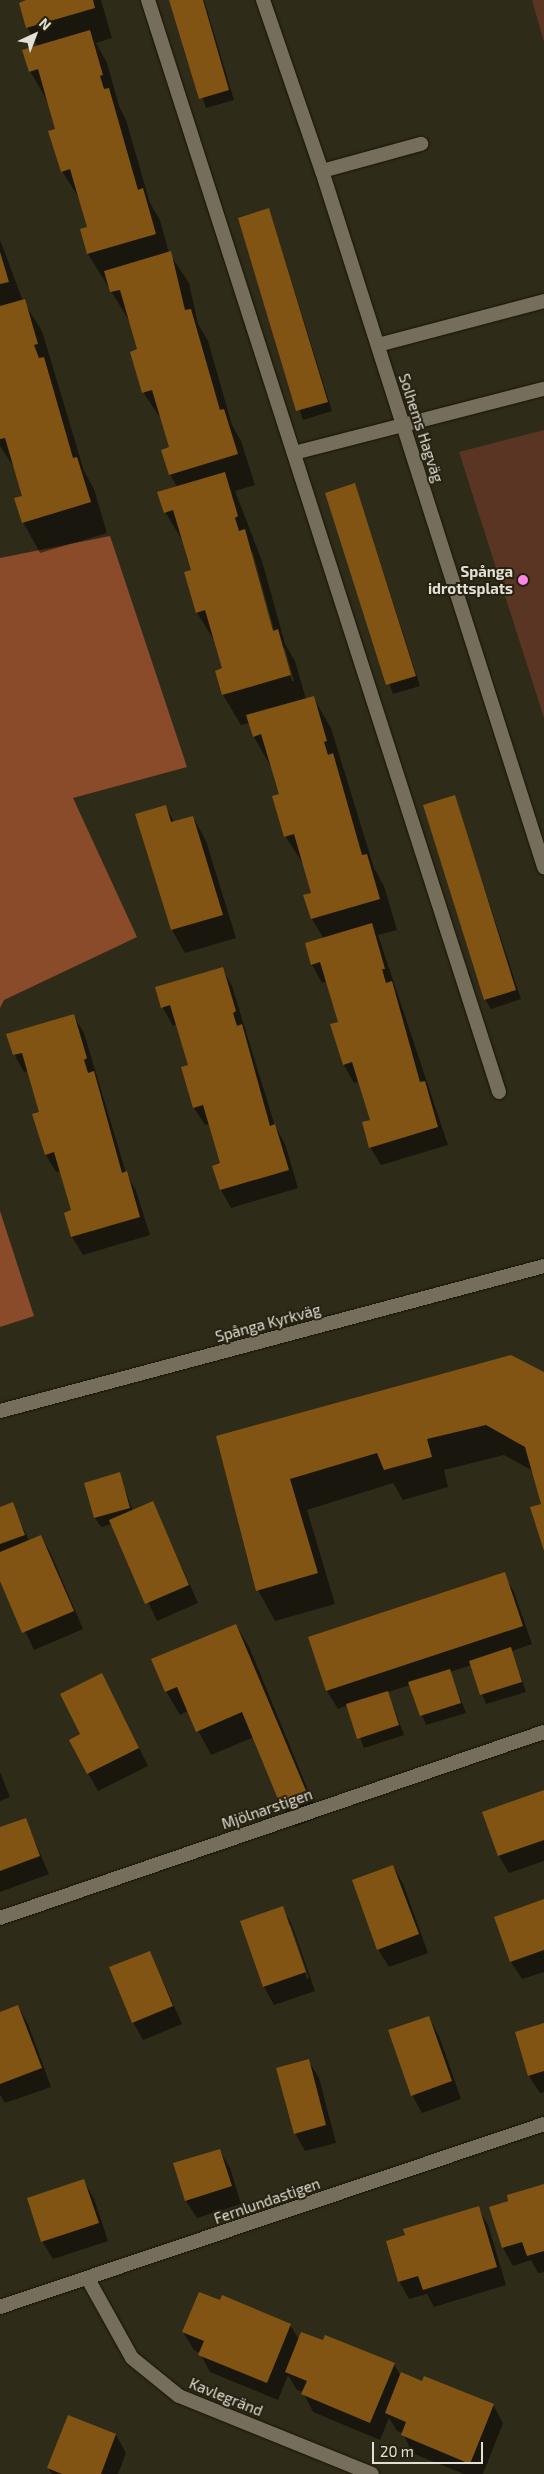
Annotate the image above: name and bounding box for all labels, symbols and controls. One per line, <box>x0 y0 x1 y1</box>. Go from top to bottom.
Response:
north arrow <box>10 10 60 60</box>
text: N <box>36 14 55 33</box>
street label: Solhems Hagväg <box>395 371 447 485</box>
place label: Spånga idrottsplats <box>428 562 513 597</box>
marker: Spånga idrottsplats <box>517 574 529 586</box>
street label: Spånga Kyrkväg <box>213 1300 323 1346</box>
street label: Mjölnarstigen <box>219 1785 315 1833</box>
street label: Fernlundastigen <box>211 2174 323 2228</box>
street label: Kavlegränd <box>187 2374 265 2420</box>
scale bar <box>374 2432 485 2464</box>
text: 20 m <box>380 2442 414 2460</box>

